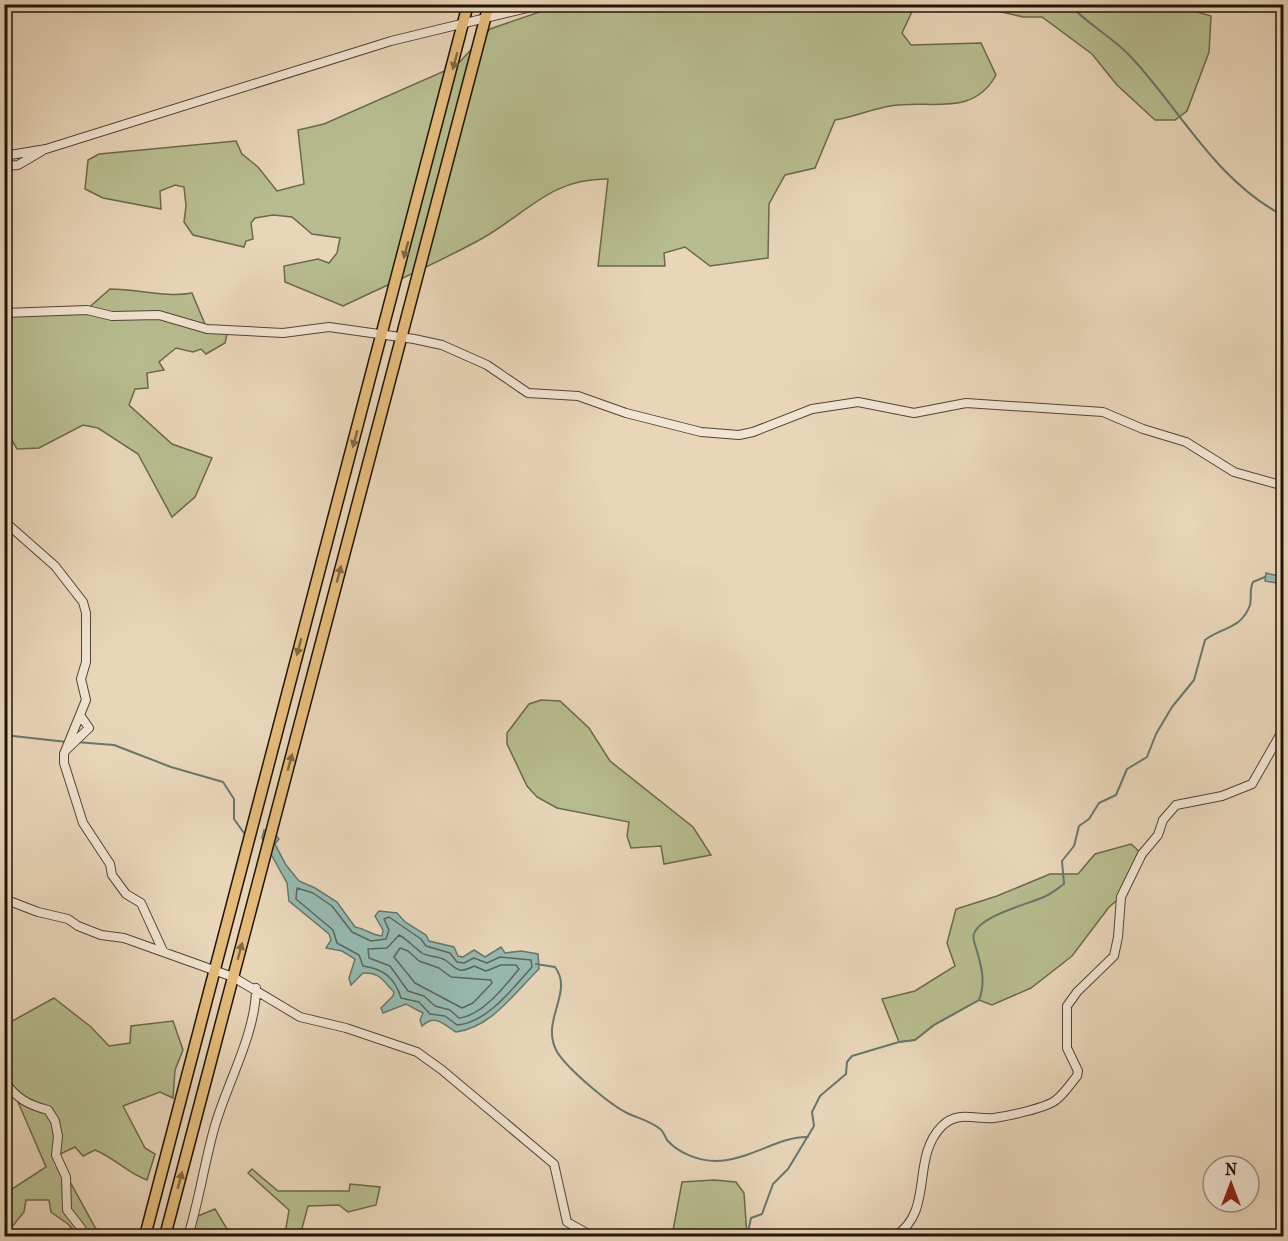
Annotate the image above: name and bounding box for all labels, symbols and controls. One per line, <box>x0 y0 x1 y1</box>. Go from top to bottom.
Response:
one-way arrow <box>449 52 459 71</box>
one-way arrow <box>400 241 410 259</box>
one-way arrow <box>350 429 360 448</box>
one-way arrow <box>335 565 345 583</box>
one-way arrow <box>294 638 304 656</box>
one-way arrow <box>285 753 295 771</box>
one-way arrow <box>236 942 246 960</box>
north arrow <box>1201 1154 1261 1214</box>
text: N <box>1225 1160 1238 1179</box>
one-way arrow <box>175 1171 185 1189</box>

